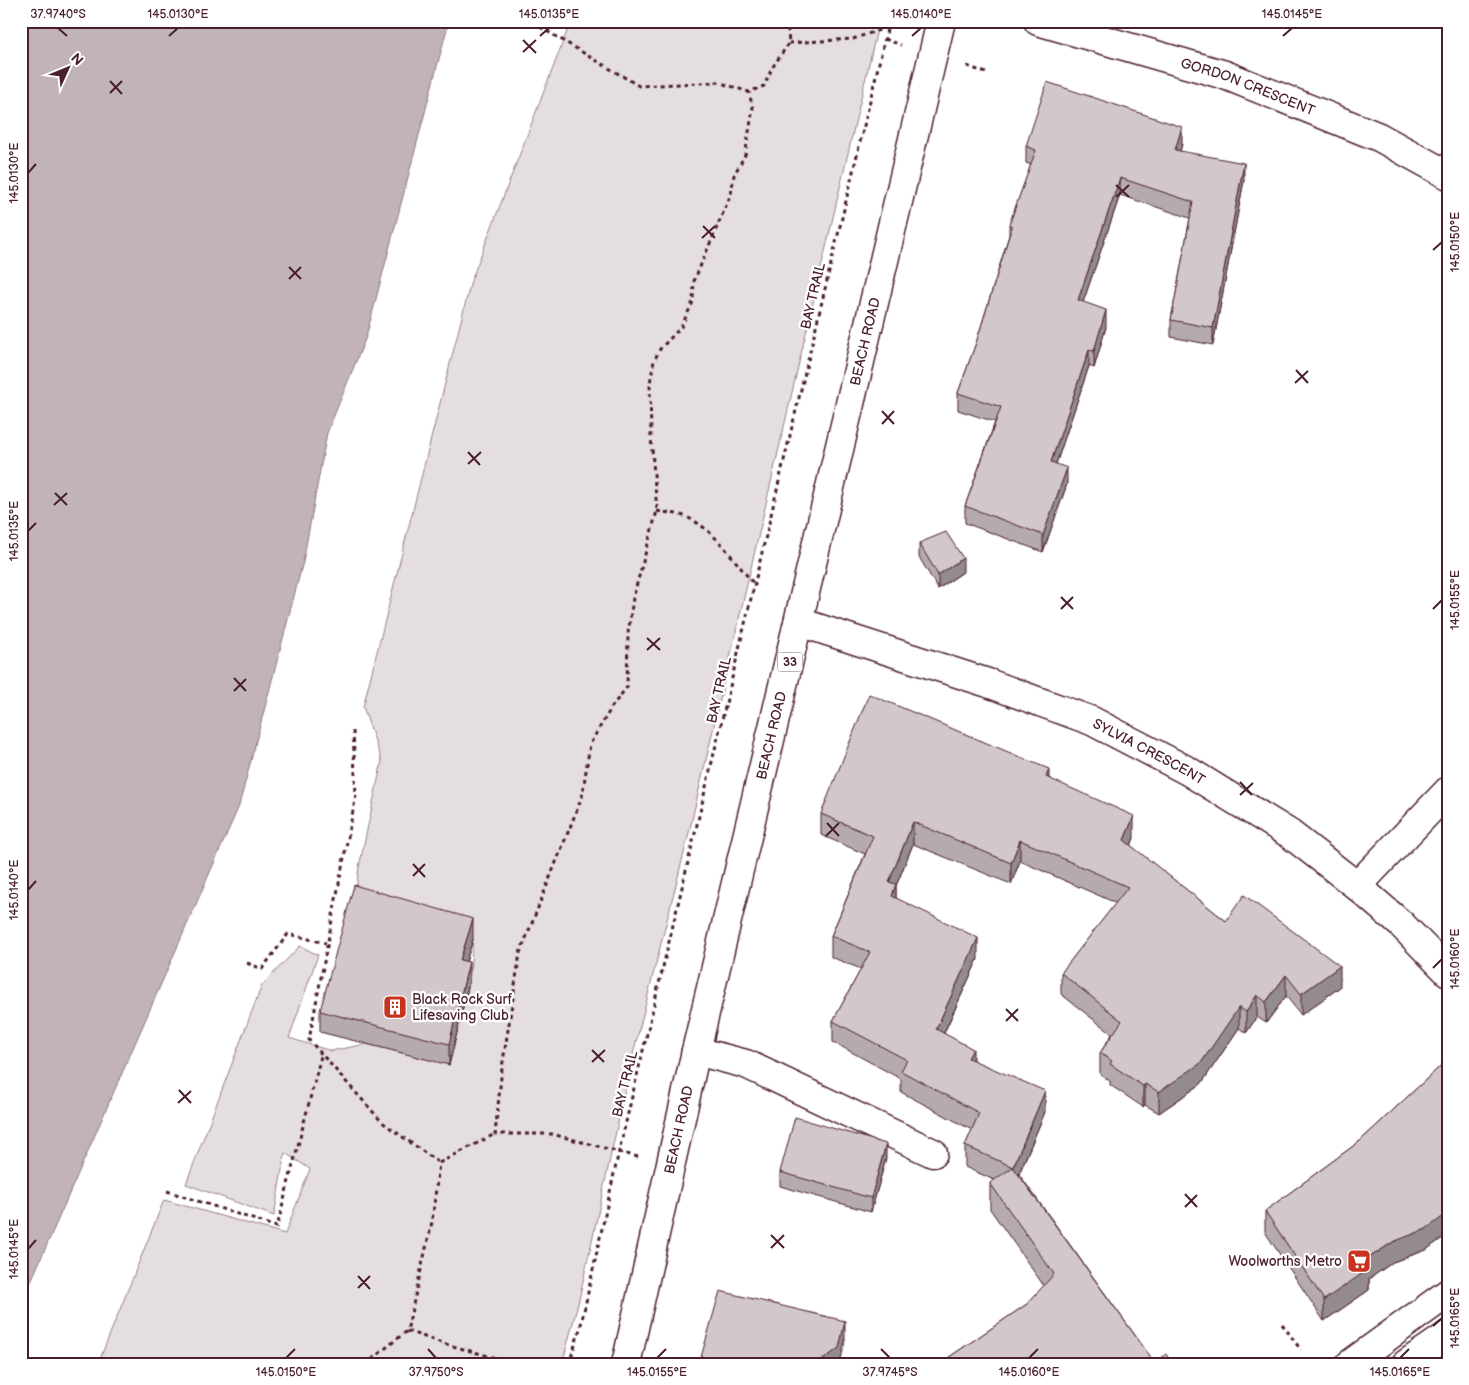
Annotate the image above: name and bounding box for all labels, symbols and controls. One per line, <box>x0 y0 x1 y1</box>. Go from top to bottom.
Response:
text: 37.9740°S <box>30 7 86 22</box>
text: 145.0130°E <box>148 7 208 22</box>
text: 145.0135°E <box>519 7 579 22</box>
text: 145.0140°E <box>891 7 951 22</box>
text: 145.0145°E <box>1262 7 1322 22</box>
north arrow <box>42 42 92 92</box>
text: N <box>67 50 87 69</box>
street label: GORDON CRESCENT <box>1179 54 1318 119</box>
text: 145.0130°E <box>7 143 22 203</box>
text: 145.0150°E <box>1448 212 1463 272</box>
street label: BAY TRAIL <box>797 261 829 331</box>
street label: BEACH ROAD <box>846 296 883 387</box>
text: 145.0135°E <box>7 501 22 561</box>
text: 145.0155°E <box>1448 570 1463 630</box>
road number: 33 <box>778 652 802 672</box>
street label: BAY TRAIL <box>703 655 735 725</box>
street label: BEACH ROAD <box>752 690 790 781</box>
street label: SYLVIA CRESCENT <box>1090 715 1209 788</box>
text: 145.0140°E <box>7 860 22 920</box>
text: 145.0160°E <box>1448 929 1463 989</box>
place label: Black Rock Surf Lifesaving Club <box>412 991 513 1024</box>
building icon: Black Rock Surf Lifesaving Club <box>382 994 408 1020</box>
street label: BAY TRAIL <box>609 1049 641 1119</box>
street label: BEACH ROAD <box>660 1084 696 1176</box>
text: 145.0145°E <box>7 1219 22 1279</box>
supermarket icon: Woolworths Metro <box>1346 1248 1372 1274</box>
place label: Woolworths Metro <box>1228 1253 1342 1270</box>
text: 145.0165°E <box>1448 1288 1463 1348</box>
text: 145.0150°E <box>256 1365 316 1380</box>
text: 37.9750°S <box>408 1365 464 1380</box>
text: 145.0155°E <box>627 1365 687 1380</box>
text: 37.9745°S <box>862 1365 918 1380</box>
text: 145.0160°E <box>999 1365 1059 1380</box>
text: 145.0165°E <box>1370 1365 1430 1380</box>

